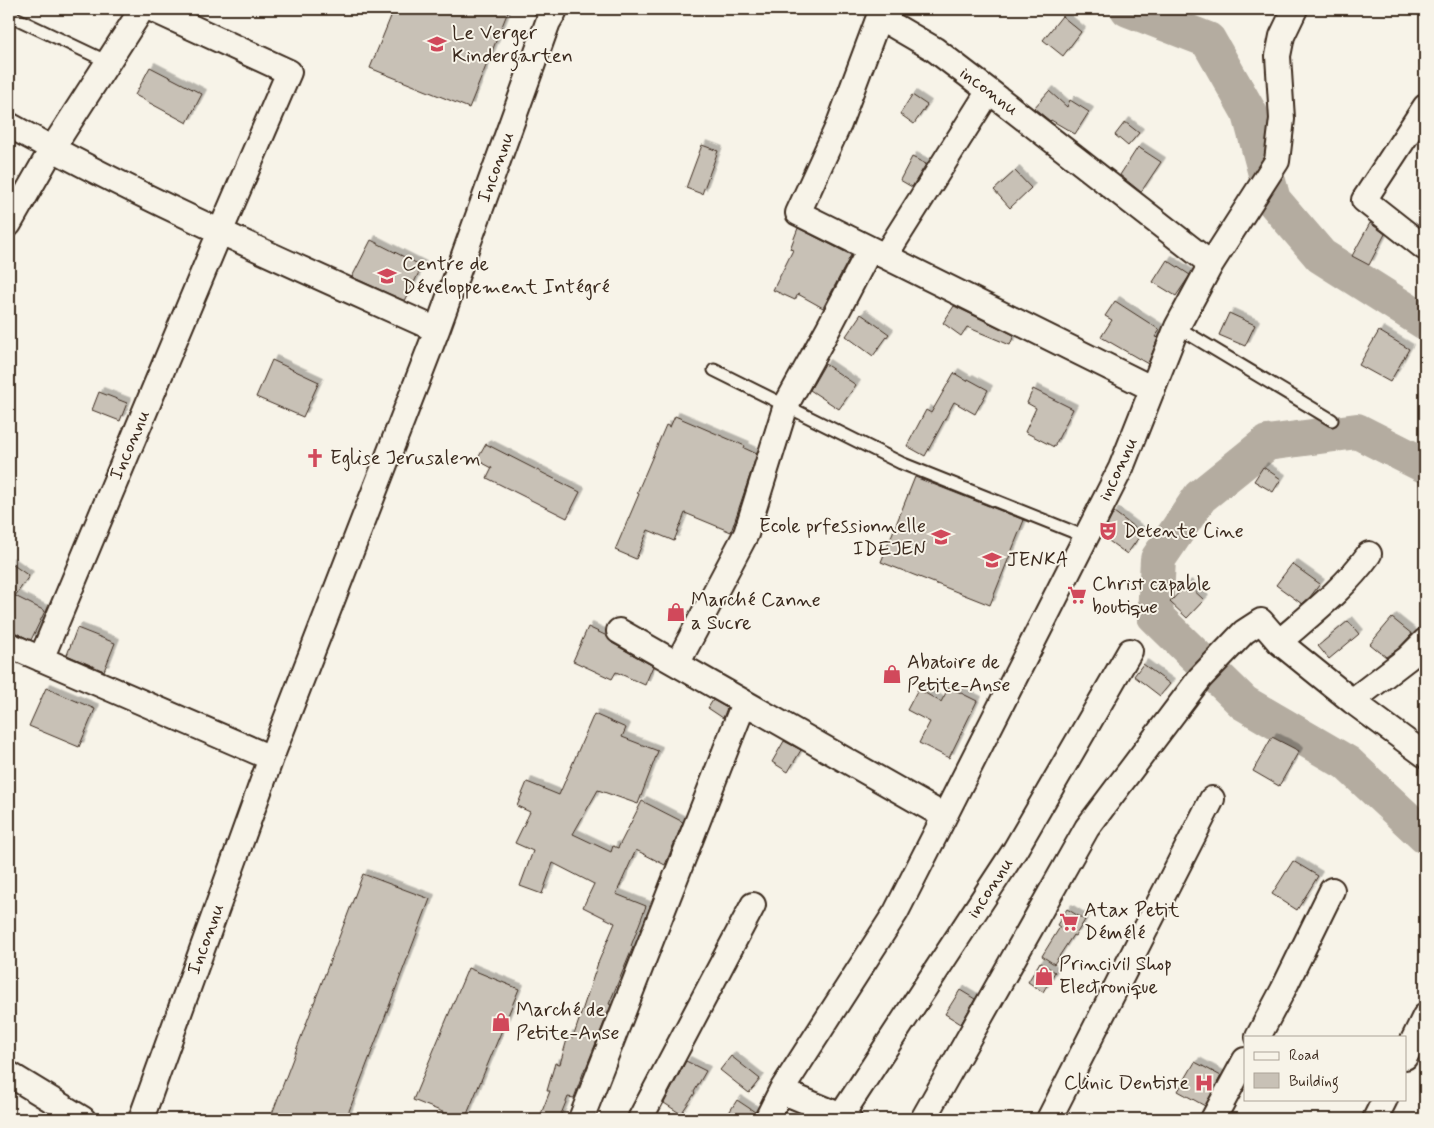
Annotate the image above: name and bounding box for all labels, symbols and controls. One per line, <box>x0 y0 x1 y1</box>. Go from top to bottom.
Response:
place label: Le Verger Kindergarten <box>452 20 573 72</box>
school or university icon: Le Verger Kindergarten <box>426 33 448 55</box>
street label: inconnu <box>954 60 1024 122</box>
street label: Inconnu <box>471 128 521 206</box>
place label: Centre de Développement Intégré <box>402 251 610 301</box>
school or university icon: Centre de Développement Intégré <box>376 265 398 287</box>
street label: Inconnu <box>103 406 157 484</box>
street label: inconnu <box>1091 432 1145 506</box>
place label: Eglise Jerusalem <box>330 445 481 472</box>
church icon: Eglise Jerusalem <box>304 447 326 469</box>
place label: Ecole prfessionnelle IDEJEN <box>759 513 926 563</box>
place label: Detente Cine <box>1123 518 1244 545</box>
theatre icon: Detente Cine <box>1097 520 1119 542</box>
school or university icon: Ecole prfessionnelle IDEJEN <box>930 526 952 548</box>
place label: JENKA <box>1007 547 1068 574</box>
school or university icon: JENKA <box>981 549 1003 571</box>
place label: Christ capable boutique <box>1092 571 1211 621</box>
supermarket icon: Christ capable boutique <box>1066 584 1088 606</box>
place label: Marché Canne a Sucre <box>691 587 821 637</box>
shop icon: Marché Canne a Sucre <box>665 601 687 623</box>
place label: Abatoire de Petite-Anse <box>907 649 1010 699</box>
shop icon: Abatoire de Petite-Anse <box>881 663 903 685</box>
street label: inconnu <box>960 852 1020 924</box>
place label: Atax Petit Démélé <box>1084 897 1180 947</box>
street label: Inconnu <box>181 900 231 978</box>
supermarket icon: Atax Petit Démélé <box>1058 911 1080 933</box>
place label: Princivil Shop Electronique <box>1059 951 1172 1001</box>
shop icon: Princivil Shop Electronique <box>1033 965 1055 987</box>
place label: Marché de Petite-Anse <box>516 997 619 1047</box>
shop icon: Marché de Petite-Anse <box>490 1011 512 1033</box>
legend <box>1244 1036 1406 1100</box>
text: Road <box>1289 1046 1319 1066</box>
place label: Clinic Dentiste <box>1064 1070 1189 1097</box>
hospital icon: Clinic Dentiste <box>1193 1072 1215 1094</box>
text: Building <box>1289 1072 1339 1093</box>

